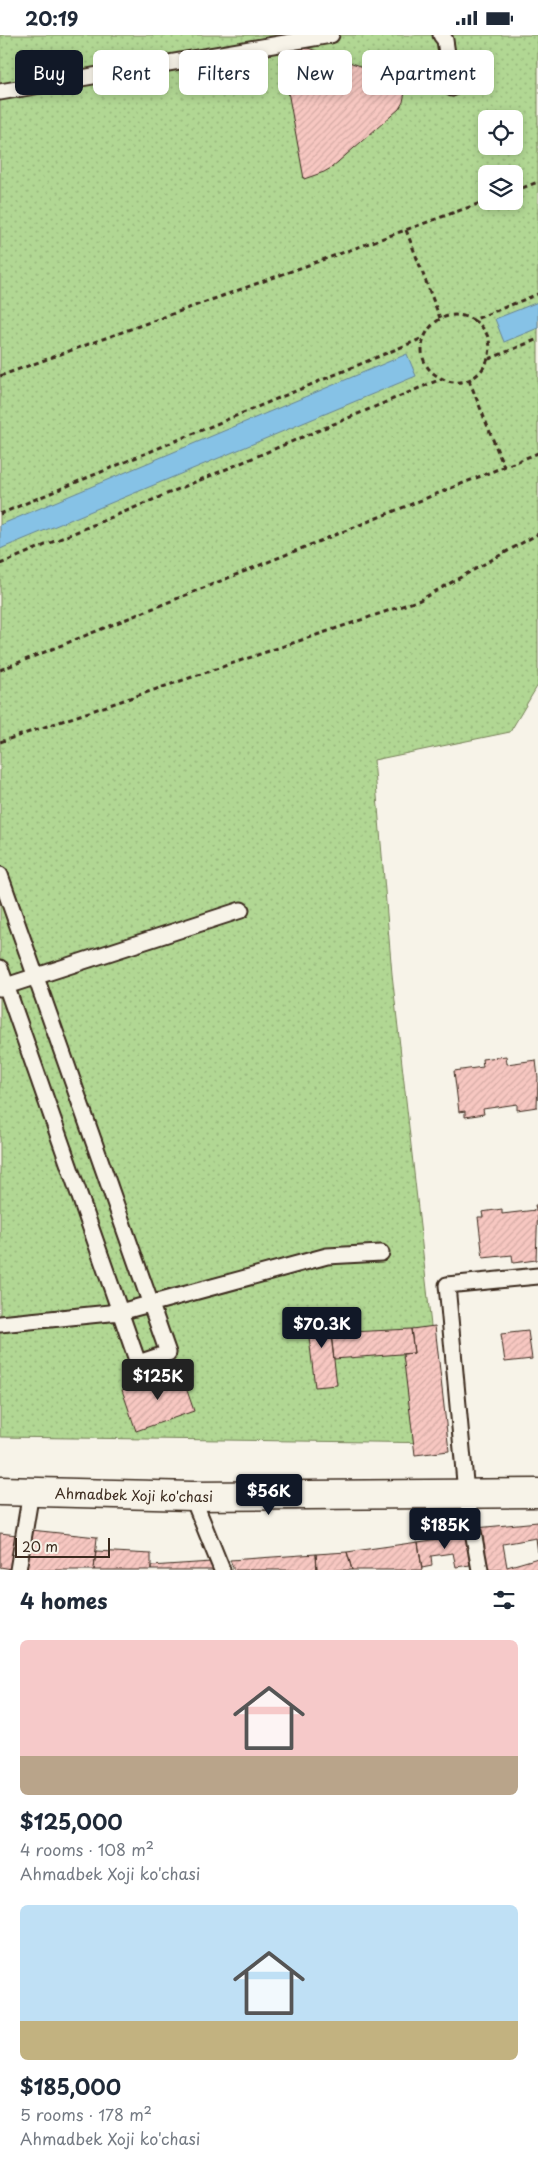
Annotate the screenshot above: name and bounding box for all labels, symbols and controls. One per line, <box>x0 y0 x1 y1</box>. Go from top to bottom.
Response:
text: 20:19 <box>25 4 78 32</box>
chip: Buy <box>15 50 83 95</box>
chip: Rent <box>93 50 169 95</box>
chip: Filters <box>179 50 268 95</box>
chip: New <box>278 50 352 95</box>
chip: Apartment <box>362 50 494 95</box>
map controls <box>478 110 523 210</box>
button: locate <box>478 110 523 155</box>
button: layers <box>478 165 523 210</box>
pin: $70.3K <box>281 1307 363 1349</box>
text: $70.3K <box>293 1311 351 1335</box>
pin: $125K <box>123 1359 193 1401</box>
text: $125K <box>133 1363 183 1387</box>
pin: $56K <box>239 1473 299 1516</box>
text: $56K <box>247 1478 291 1502</box>
street label: Ahmadbek Xoji ko'chasi <box>55 1482 213 1507</box>
pin: $185K <box>410 1507 480 1550</box>
text: $185K <box>420 1512 470 1536</box>
scale bar <box>15 1535 110 1558</box>
text: 20 m <box>22 1536 58 1557</box>
text: 4 homes <box>20 1584 107 1616</box>
icon: filters <box>490 1586 518 1614</box>
icon: home <box>224 1673 314 1763</box>
text: $125,000 <box>20 1805 123 1837</box>
text: 4 rooms · 108 m² <box>20 1837 154 1861</box>
text: Ahmadbek Xoji ko'chasi <box>20 1861 200 1885</box>
icon: home <box>224 1938 314 2028</box>
text: $185,000 <box>20 2070 121 2102</box>
text: 5 rooms · 178 m² <box>20 2102 152 2126</box>
text: Ahmadbek Xoji ko'chasi <box>20 2126 200 2150</box>

